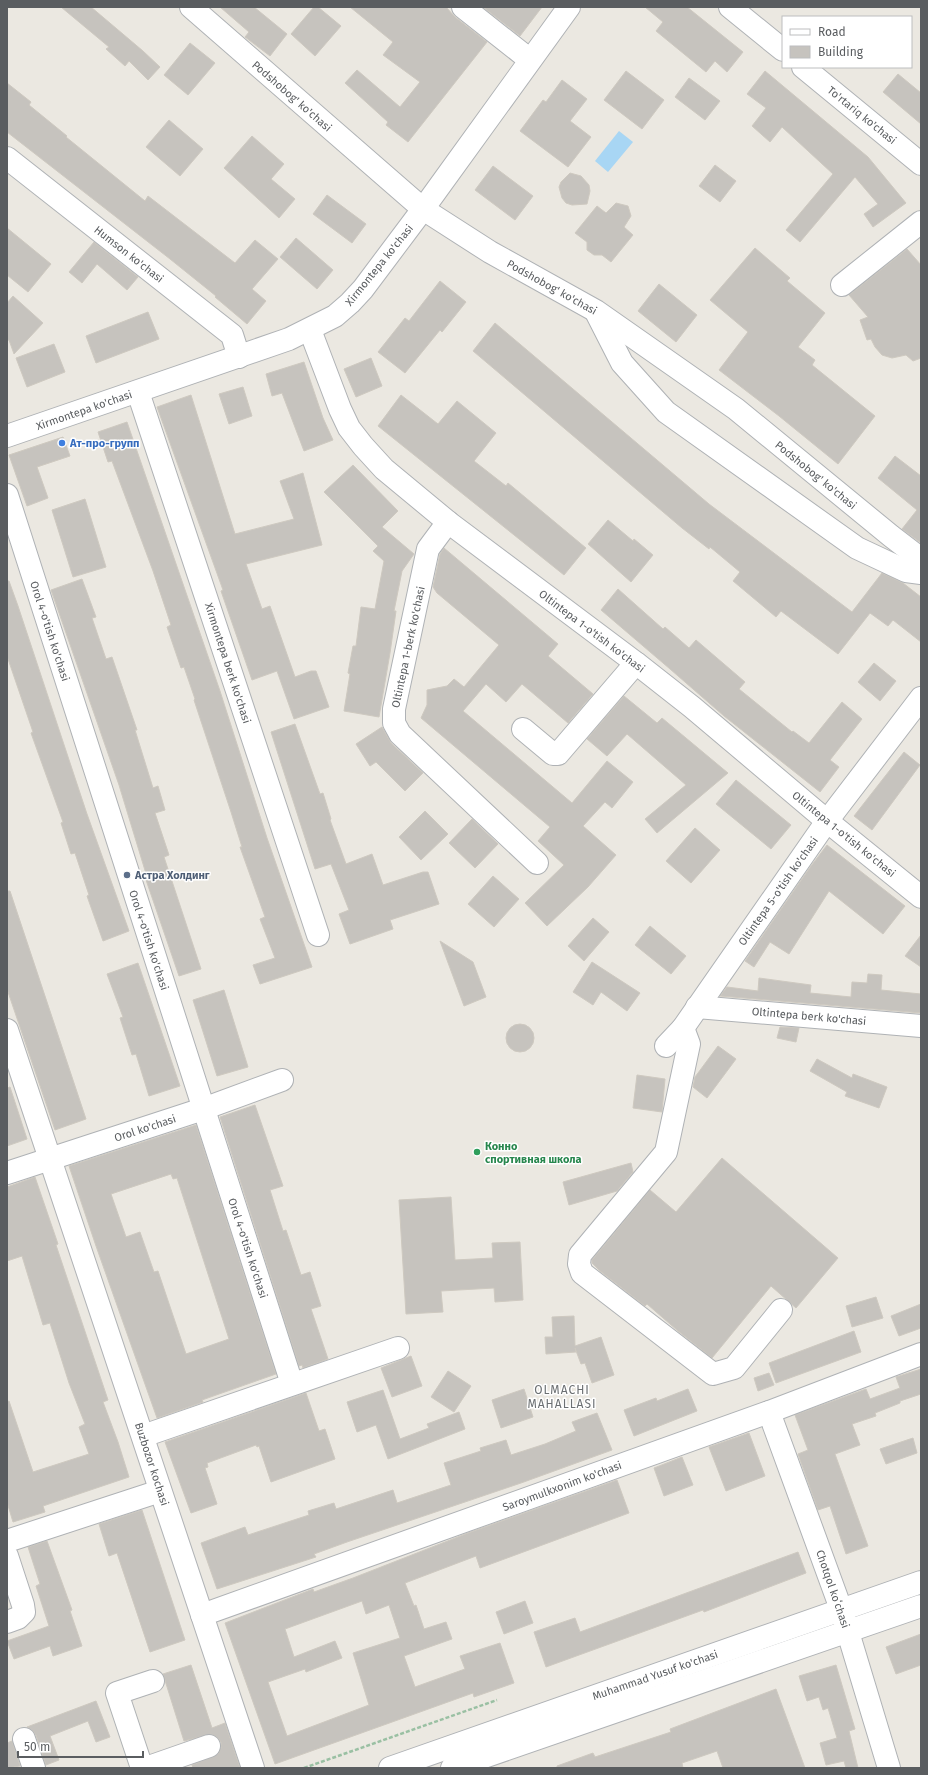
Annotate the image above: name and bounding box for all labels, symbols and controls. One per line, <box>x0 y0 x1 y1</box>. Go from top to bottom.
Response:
legend <box>782 16 912 68</box>
text: Road <box>818 25 846 39</box>
text: Building <box>818 45 864 59</box>
street label: Podshobog' ko'chasi <box>249 58 334 134</box>
street label: To'rtariq ko'chasi <box>825 84 899 147</box>
street label: Xirmontepa ko'chasi <box>343 222 416 309</box>
street label: Humson ko'chasi <box>92 223 166 285</box>
street label: Podshobog' ko'chasi <box>504 257 599 318</box>
street label: Xirmontepa ko'chasi <box>34 388 134 433</box>
place label: Ат-про-групп <box>69 437 139 450</box>
marker: Ат-про-групп <box>57 438 67 448</box>
street label: Podshobog' ko'chasi <box>772 439 859 512</box>
street label: Orol 4-o'tish ko'chasi <box>27 579 72 683</box>
street label: Oltintepa 1-berk ko'chasi <box>389 585 428 709</box>
street label: Oltintepa 1-o'tish ko'chasi <box>536 587 647 675</box>
street label: Xirmontepa berk ko'chasi <box>202 601 253 725</box>
street label: Oltintepa 1-o'tish ko'chasi <box>789 789 898 880</box>
street label: Oltintepa 5-o'tish ko'chasi <box>736 834 821 948</box>
place label: Астра Холдинг <box>134 869 210 882</box>
marker: Астра Холдинг <box>122 870 132 880</box>
street label: Orol 4-o'tish ko'chasi <box>126 888 171 992</box>
street label: Oltintepa berk ko'chasi <box>751 1005 867 1028</box>
street label: Orol ko'chasi <box>113 1112 178 1145</box>
place label: Конно спортивная школа <box>485 1140 582 1166</box>
marker: Конно спортивная школа <box>472 1147 482 1157</box>
street label: Orol 4-o'tish ko'chasi <box>225 1196 270 1300</box>
district label: OLMACHI MAHALLASI <box>527 1383 597 1411</box>
street label: Buzbozor kochasi <box>132 1421 171 1507</box>
street label: Saroymulkxonim ko'chasi <box>501 1459 624 1514</box>
street label: Chotqol koʻchasi <box>813 1548 852 1630</box>
street label: Muhammad Yusuf ko'chasi <box>591 1648 720 1703</box>
scale bar <box>18 1733 143 1759</box>
text: 50 m <box>24 1740 50 1754</box>

